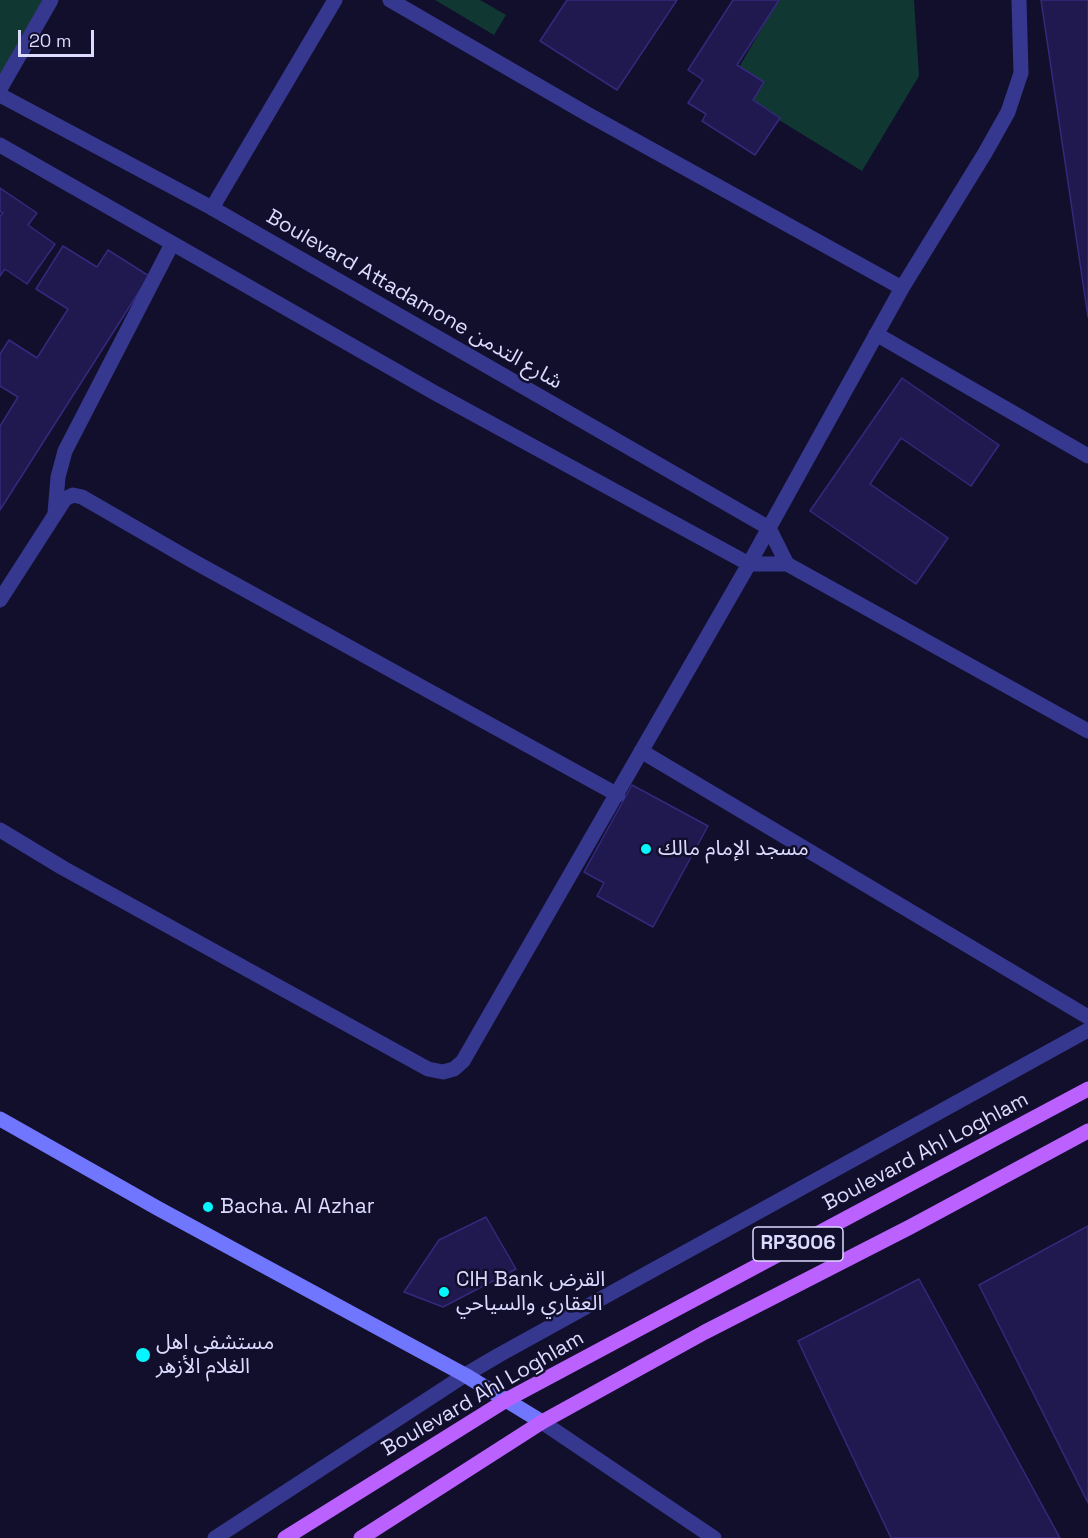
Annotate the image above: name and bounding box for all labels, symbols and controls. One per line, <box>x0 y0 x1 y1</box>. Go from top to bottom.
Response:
scale bar <box>21 18 98 56</box>
text: 20 m <box>29 29 72 52</box>
street label: Boulevard Attadamone شارع التدمن <box>262 205 566 395</box>
place label: مسجد الإمام مالك <box>658 836 809 862</box>
marker: مسجد الإمام مالك <box>639 842 653 856</box>
street label: Boulevard Ahl Loghlam <box>819 1087 1033 1217</box>
place label: Bacha. Al Azhar <box>220 1194 375 1220</box>
marker: Bacha. Al Azhar <box>201 1200 215 1214</box>
road number: RP3006 <box>753 1227 843 1261</box>
place label: CIH Bank القرض العقاري والسياحي <box>456 1267 605 1317</box>
marker: CIH Bank القرض العقاري والسياحي <box>437 1285 451 1299</box>
street label: Boulevard Ahl Loghlam <box>378 1326 588 1462</box>
place label: مستشفى اهل الغلام الأزهر <box>156 1330 274 1380</box>
marker: مستشفى اهل الغلام الأزهر <box>134 1346 152 1364</box>

